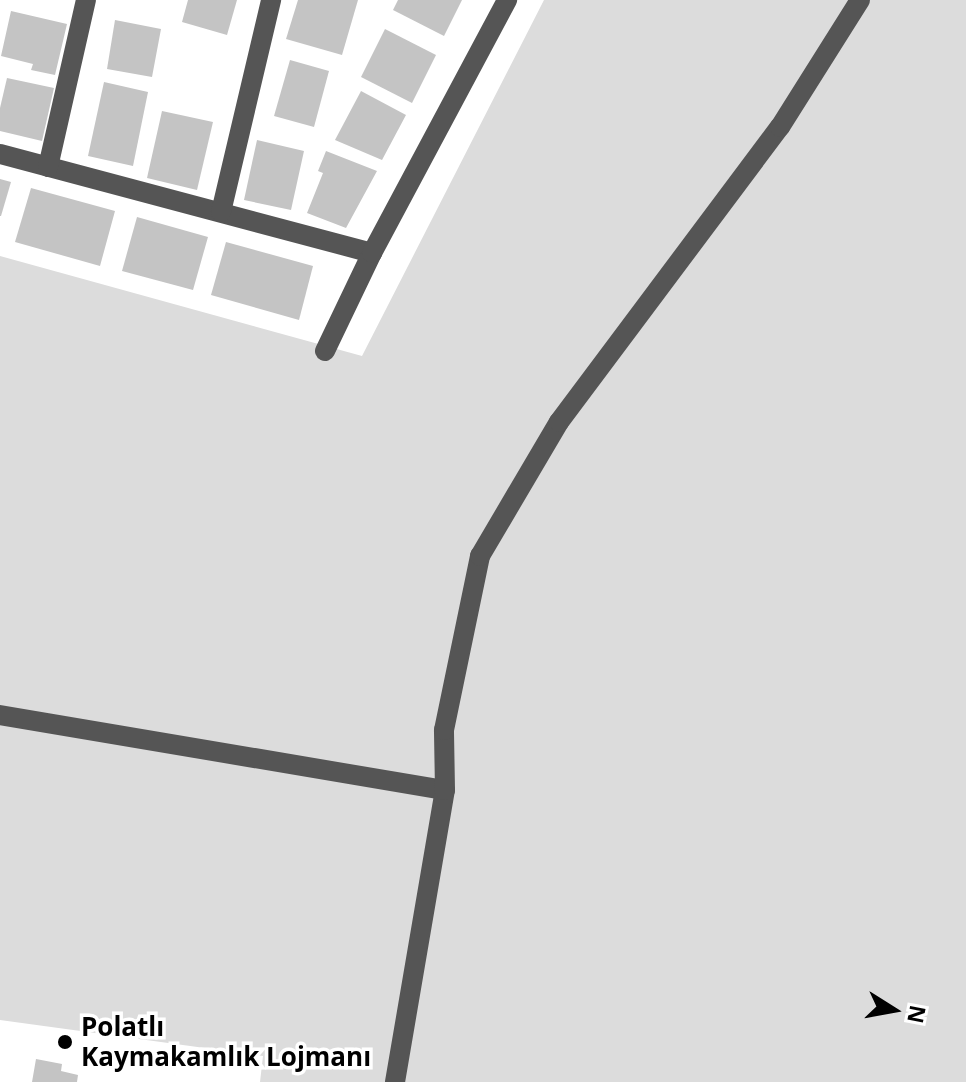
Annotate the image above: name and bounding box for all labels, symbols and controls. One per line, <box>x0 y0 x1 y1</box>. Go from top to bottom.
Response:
north arrow <box>854 970 934 1050</box>
text: N <box>901 1003 934 1026</box>
place label: Polatlı Kaymakamlık Lojmanı <box>81 1011 371 1072</box>
marker: Polatlı Kaymakamlık Lojmanı <box>56 1033 74 1051</box>

